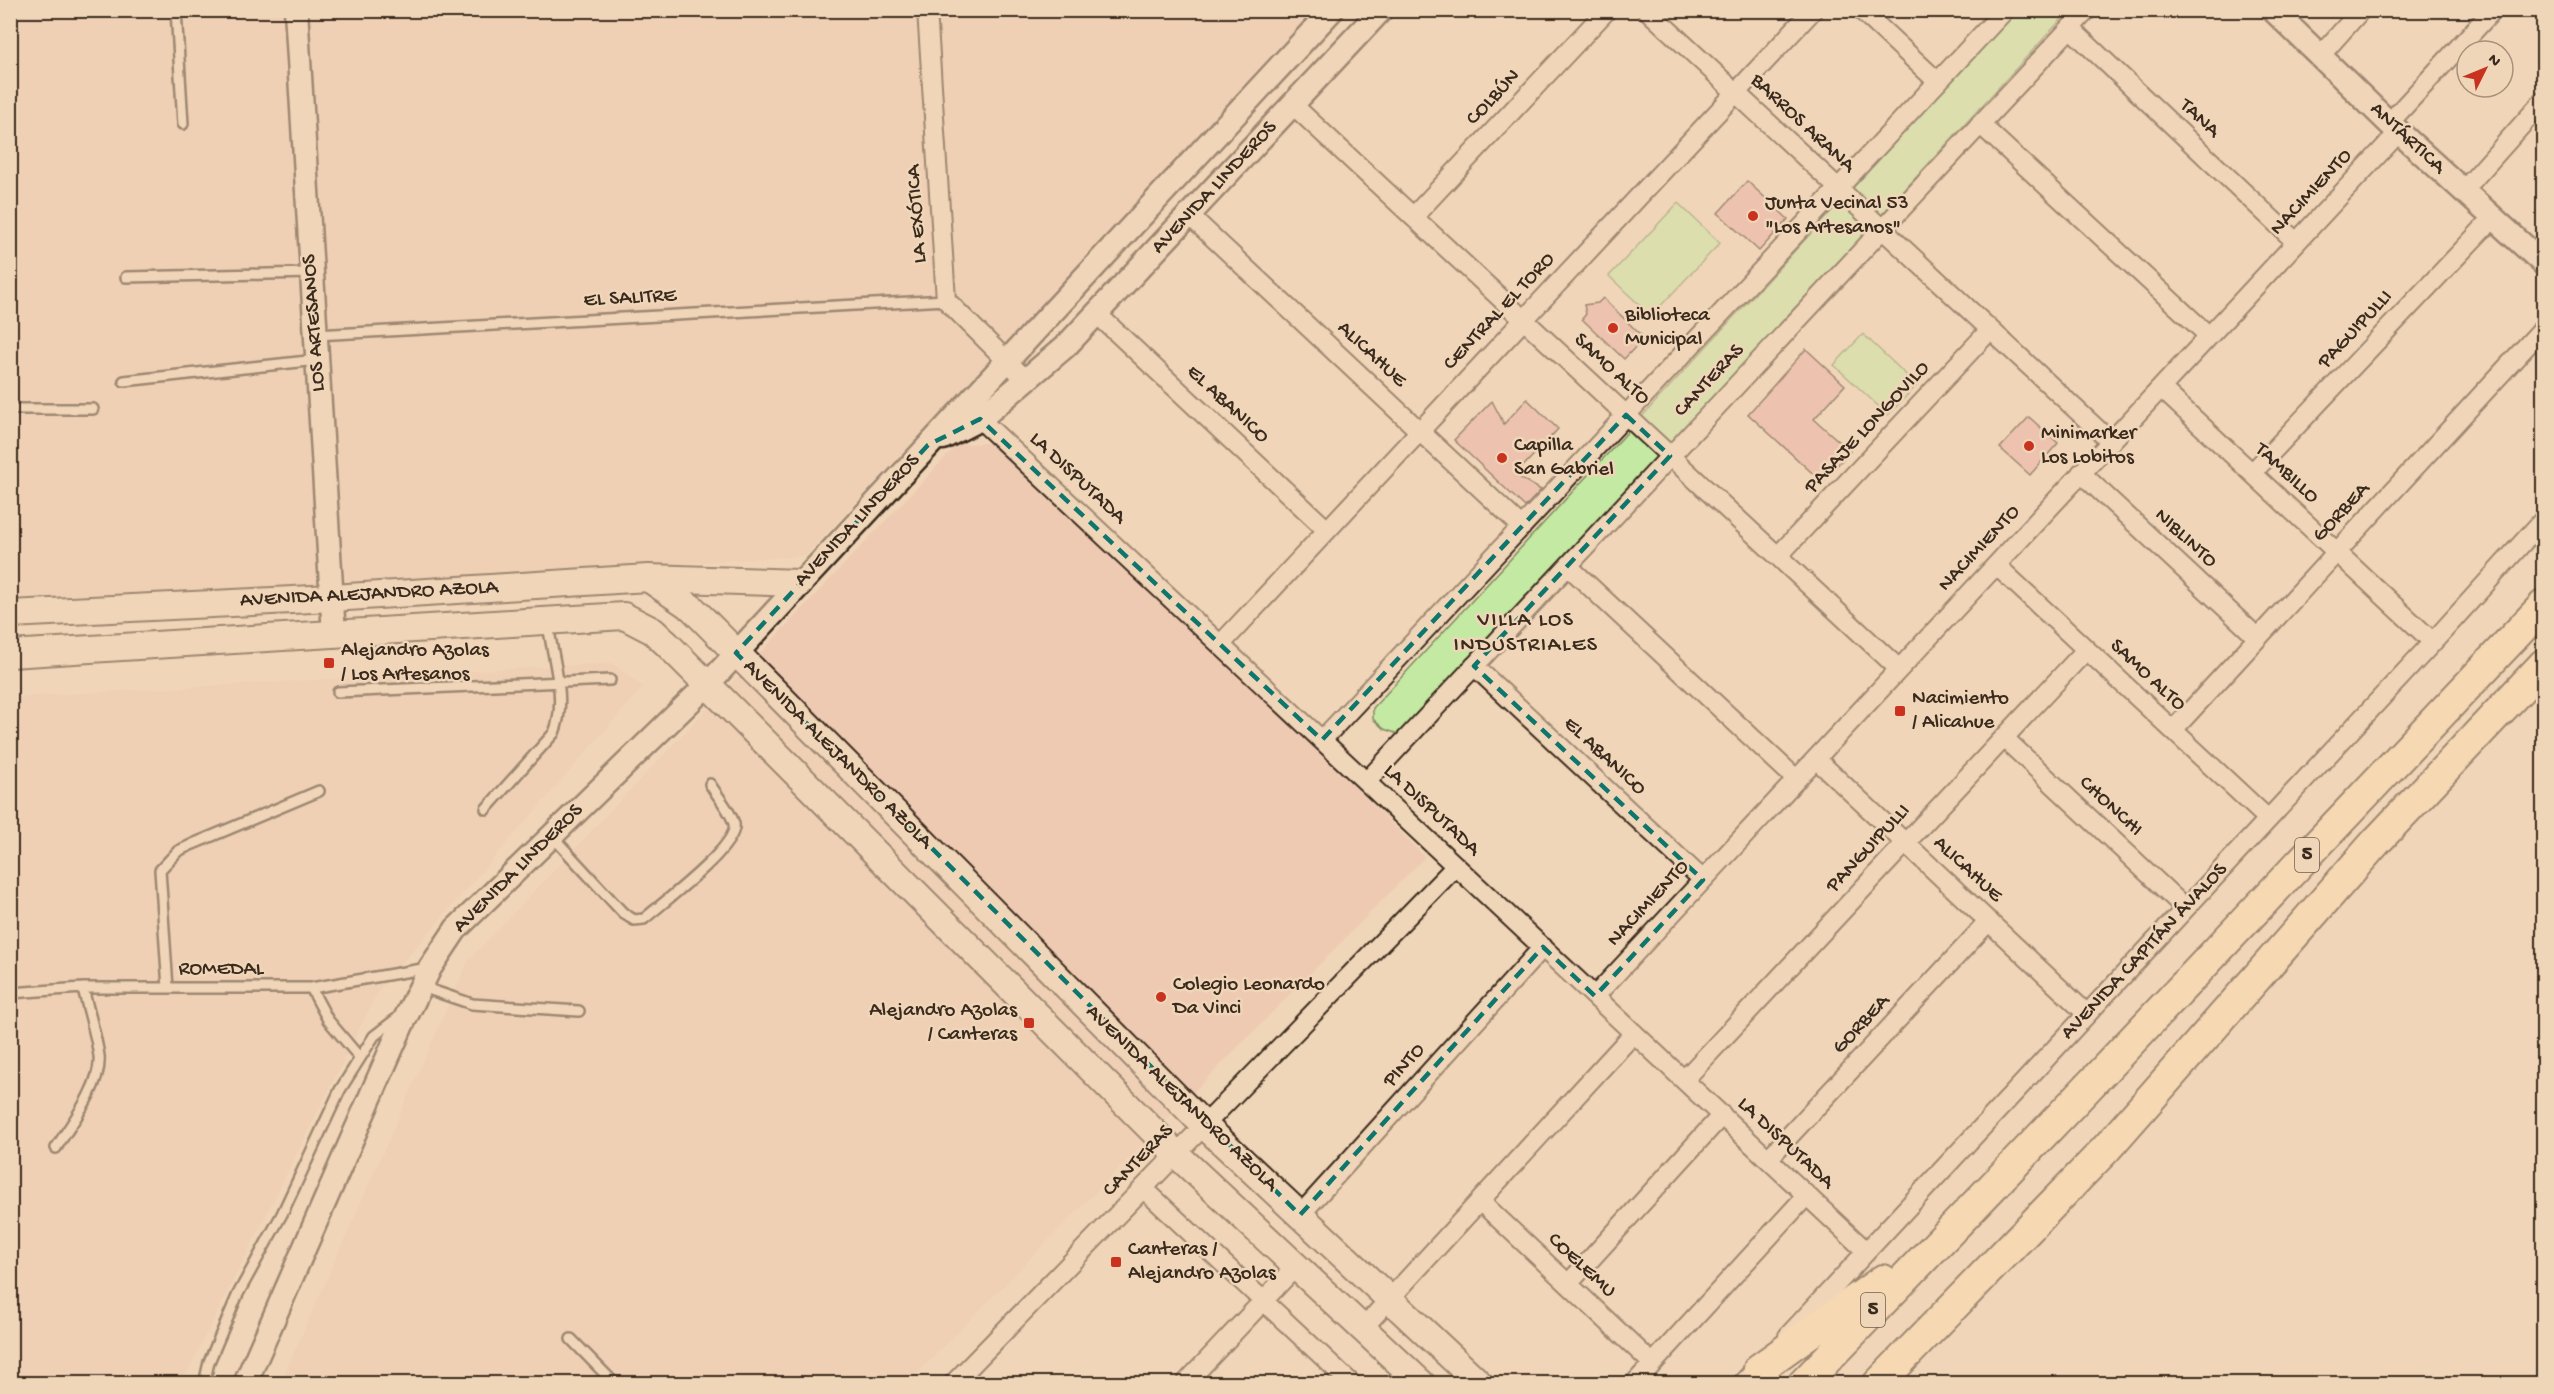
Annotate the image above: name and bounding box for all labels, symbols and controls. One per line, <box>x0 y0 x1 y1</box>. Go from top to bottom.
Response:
north arrow <box>2455 39 2515 99</box>
text: N <box>2483 51 2504 72</box>
street label: COLBÚN <box>1462 65 1526 131</box>
street label: BARROS ARANA <box>1744 68 1861 180</box>
street label: TANA <box>2173 93 2226 145</box>
street label: ANTÁRTICA <box>2364 97 2452 181</box>
street label: AVENIDA LINDEROS <box>1147 116 1283 260</box>
street label: NACIMIENTO <box>2265 144 2359 242</box>
street label: LA EXÓTICA <box>902 162 934 264</box>
place label: Junta Vecinal 53 "Los Artesanos" <box>1765 192 1909 241</box>
marker: Junta Vecinal 53 "Los Artesanos" <box>1746 209 1760 223</box>
street label: CENTRAL EL TORO <box>1439 247 1561 376</box>
street label: LOS ARTESANOS <box>298 253 332 393</box>
street label: EL SALITRE <box>583 284 678 314</box>
street label: PAGUIPULLI <box>2313 285 2399 375</box>
place label: Biblioteca Municipal <box>1624 304 1711 353</box>
street label: ALICAHUE <box>1331 317 1412 394</box>
marker: Biblioteca Municipal <box>1606 321 1620 335</box>
street label: SAMO ALTO <box>1568 328 1655 412</box>
street label: CANTERAS <box>1670 339 1751 423</box>
street label: PASAJE LONGOVILO <box>1799 356 1936 500</box>
street label: EL ABANICO <box>1180 360 1274 450</box>
place label: Minimarker Los Lobitos <box>2041 422 2138 471</box>
street label: LA DISPUTADA <box>1023 428 1132 531</box>
place label: Capilla San Gabriel <box>1514 434 1614 483</box>
street label: TAMBILLO <box>2248 437 2324 510</box>
marker: Minimarker Los Lobitos <box>2022 439 2036 453</box>
street label: AVENIDA LINDEROS <box>790 449 926 593</box>
marker: Capilla San Gabriel <box>1495 451 1509 465</box>
street label: GORBEA <box>2308 477 2377 548</box>
street label: NACIMIENTO <box>1933 500 2027 598</box>
street label: NIBLINTO <box>2148 504 2222 575</box>
street label: AVENIDA ALEJANDRO AZOLA <box>239 576 500 614</box>
district label: VILLA LOS INDUSTRIALES <box>1453 608 1599 659</box>
street label: SAMO ALTO <box>2104 634 2191 718</box>
place label: Alejandro Azolas / Los Artesanos <box>341 639 490 688</box>
street label: AVENIDA ALEJANDRO AZOLA <box>737 655 938 856</box>
marker: Alejandro Azolas / Los Artesanos <box>322 656 336 670</box>
place label: Nacimiento / Alicahue <box>1912 687 2009 736</box>
marker: Nacimiento / Alicahue <box>1893 704 1907 718</box>
street label: EL ABANICO <box>1557 712 1651 802</box>
street label: LA DISPUTADA <box>1377 760 1486 863</box>
street label: CHONCHI <box>2073 771 2147 843</box>
street label: AVENIDA LINDEROS <box>449 799 589 939</box>
street label: PANGUIPULLI <box>1821 799 1916 899</box>
street label: ALICAHUE <box>1927 832 2008 909</box>
road number: 5 <box>2295 838 2319 872</box>
street label: NACIMIENTO <box>1602 855 1696 953</box>
street label: AVENIDA CAPITÁN ÁVALOS <box>2056 857 2234 1046</box>
street label: ROMEDAL <box>178 958 265 983</box>
place label: Colegio Leonardo Da Vinci <box>1171 973 1325 1022</box>
street label: GORBEA <box>1828 989 1897 1060</box>
marker: Colegio Leonardo Da Vinci <box>1154 990 1168 1004</box>
place label: Alejandro Azolas / Canteras <box>869 999 1018 1048</box>
street label: AVENIDA ALEJANDRO AZOLA <box>1079 1000 1284 1199</box>
marker: Alejandro Azolas / Canteras <box>1022 1016 1036 1030</box>
street label: PINTO <box>1378 1038 1432 1094</box>
street label: LA DISPUTADA <box>1731 1093 1840 1196</box>
street label: CANTERAS <box>1098 1119 1180 1203</box>
street label: COELEMU <box>1542 1228 1620 1304</box>
place label: Canteras / Alejandro Azolas <box>1128 1238 1277 1287</box>
marker: Canteras / Alejandro Azolas <box>1109 1255 1123 1269</box>
road number: 5 <box>1861 1293 1885 1327</box>

